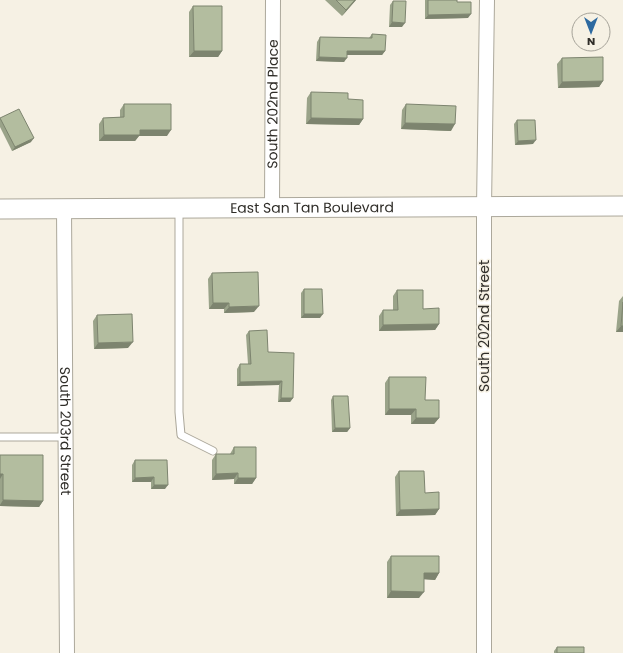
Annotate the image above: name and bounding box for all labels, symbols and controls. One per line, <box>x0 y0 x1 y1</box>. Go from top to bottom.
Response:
north arrow <box>571 12 611 52</box>
text: N <box>587 34 595 50</box>
street label: South 202nd Place <box>262 39 283 169</box>
street label: East San Tan Boulevard <box>230 197 394 218</box>
street label: South 202nd Street <box>474 260 494 392</box>
street label: South 203rd Street <box>55 367 76 495</box>

